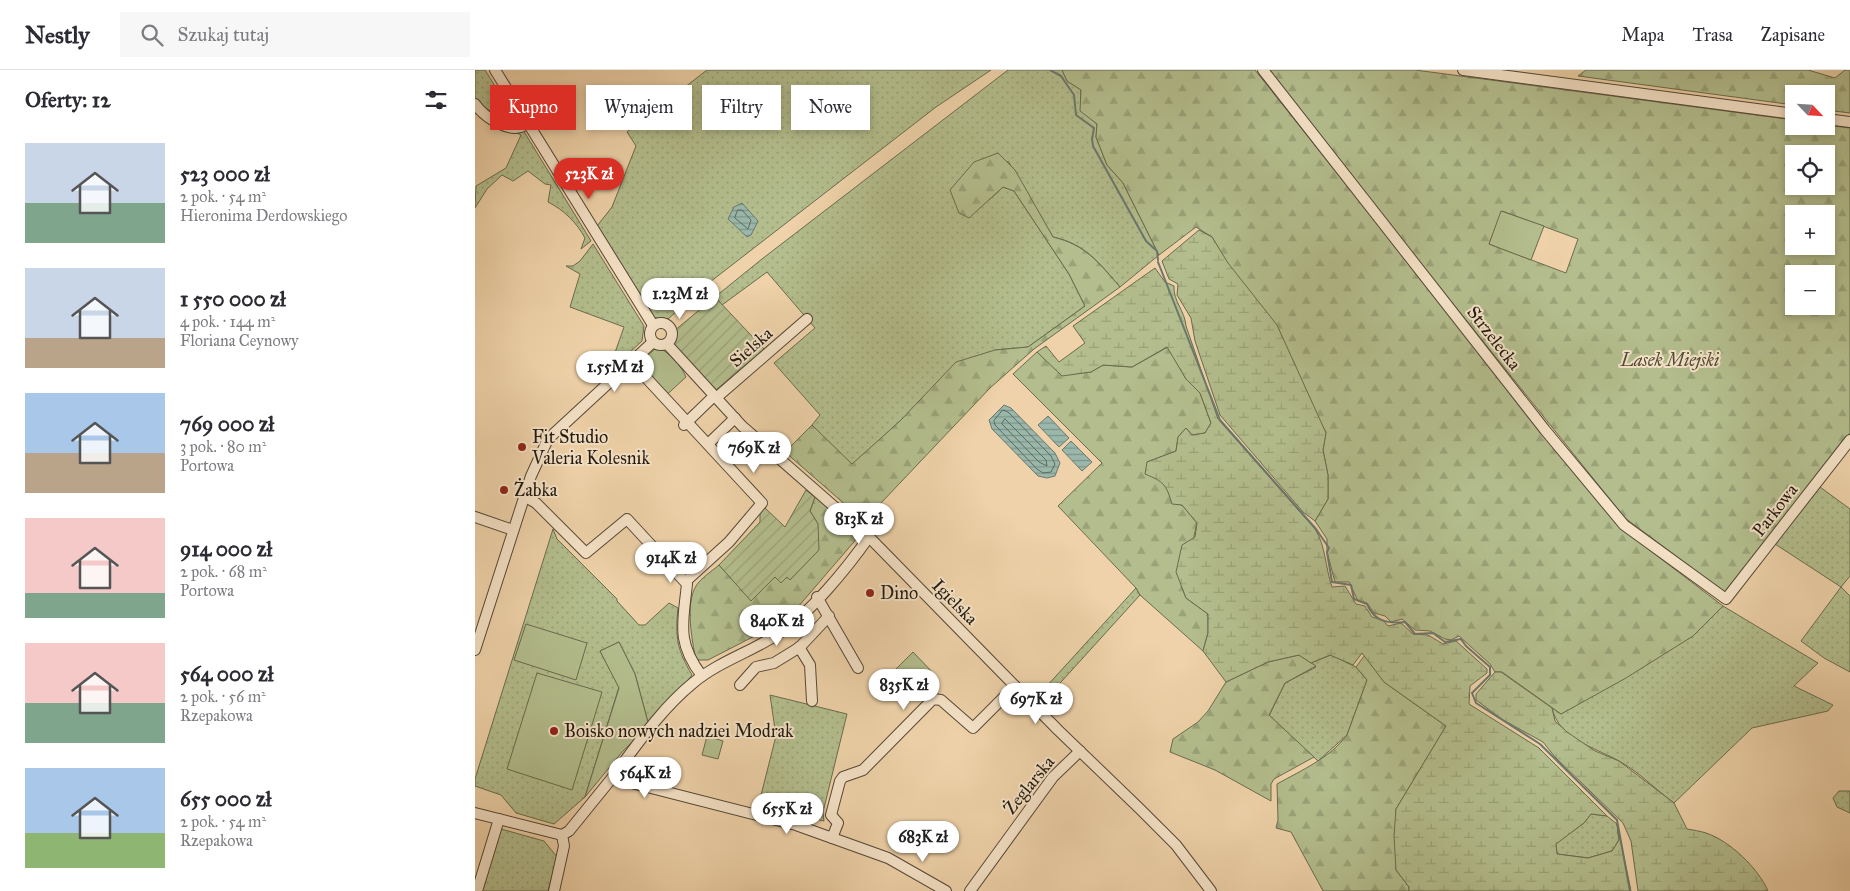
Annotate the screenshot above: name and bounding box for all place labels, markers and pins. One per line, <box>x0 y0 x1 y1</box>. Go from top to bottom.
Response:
pin: 523K zł <box>543 158 635 200</box>
pin: 1.23M zł <box>628 278 732 320</box>
pin: 1.55M zł <box>563 350 667 393</box>
place label: Fit Studio Valeria Kolesnik <box>531 426 650 469</box>
pin: 769K zł <box>708 432 800 474</box>
marker: Fit Studio Valeria Kolesnik <box>516 441 528 453</box>
place label: Żabka <box>514 478 558 501</box>
marker: Żabka <box>498 484 510 496</box>
pin: 813K zł <box>813 502 905 545</box>
pin: 914K zł <box>625 542 717 584</box>
place label: Dino <box>880 582 918 604</box>
marker: Dino <box>864 587 876 599</box>
pin: 840K zł <box>731 604 823 647</box>
pin: 835K zł <box>858 668 950 711</box>
pin: 697K zł <box>990 682 1082 725</box>
place label: Boisko nowych nadziei Modrak <box>564 720 794 742</box>
marker: Boisko nowych nadziei Modrak <box>548 725 560 737</box>
pin: 564K zł <box>599 756 691 799</box>
pin: 655K zł <box>741 792 833 835</box>
pin: 683K zł <box>877 820 969 863</box>

